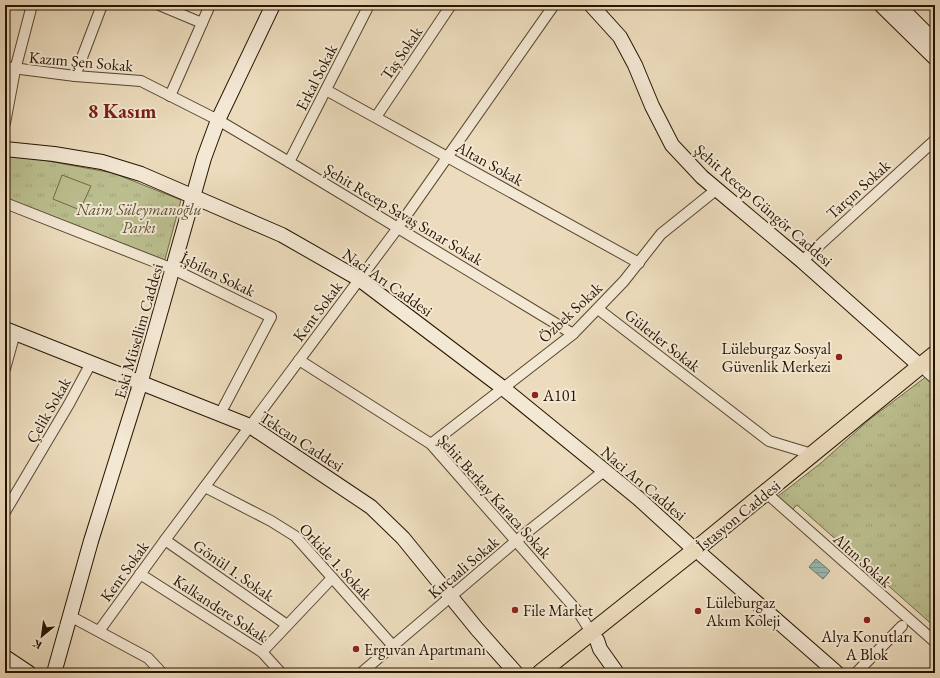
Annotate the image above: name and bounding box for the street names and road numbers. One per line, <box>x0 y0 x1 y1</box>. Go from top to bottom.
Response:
street label: Taş Sokak <box>376 22 427 84</box>
street label: Erkal Sokak <box>291 40 342 114</box>
street label: Kazım Şen Sokak <box>28 46 134 77</box>
street label: Altan Sokak <box>451 136 528 191</box>
street label: Şehit Recep Güngör Caddesi <box>690 139 837 271</box>
street label: Tarçın Sokak <box>822 155 895 224</box>
street label: Şehit Recep Savaş Sınar Sokak <box>320 159 487 270</box>
street label: Naci Arı Caddesi <box>338 244 437 321</box>
street label: İşbilen Sokak <box>177 247 259 302</box>
street label: Eski Müsellim Caddesi <box>109 261 168 401</box>
street label: Kent Sokak <box>288 277 347 346</box>
street label: Özbek Sokak <box>534 277 607 347</box>
street label: Gülerler Sokak <box>621 304 705 377</box>
street label: Çelik Sokak <box>21 373 76 447</box>
street label: Tekcan Caddesi <box>256 406 348 477</box>
street label: Şehit Berkay Karaca Sokak <box>433 430 556 563</box>
street label: Naci Arı Caddesi <box>597 441 691 525</box>
street label: İstasyon Caddesi <box>692 475 785 556</box>
street label: Orkide 1. Sokak <box>295 518 377 605</box>
street label: Altın Sokak <box>828 528 897 593</box>
street label: Kırcaali Sokak <box>423 531 504 603</box>
street label: Gönül 1. Sokak <box>189 535 279 606</box>
street label: Kent Sokak <box>95 536 154 606</box>
street label: Kalkandere Sokak <box>169 570 273 647</box>

